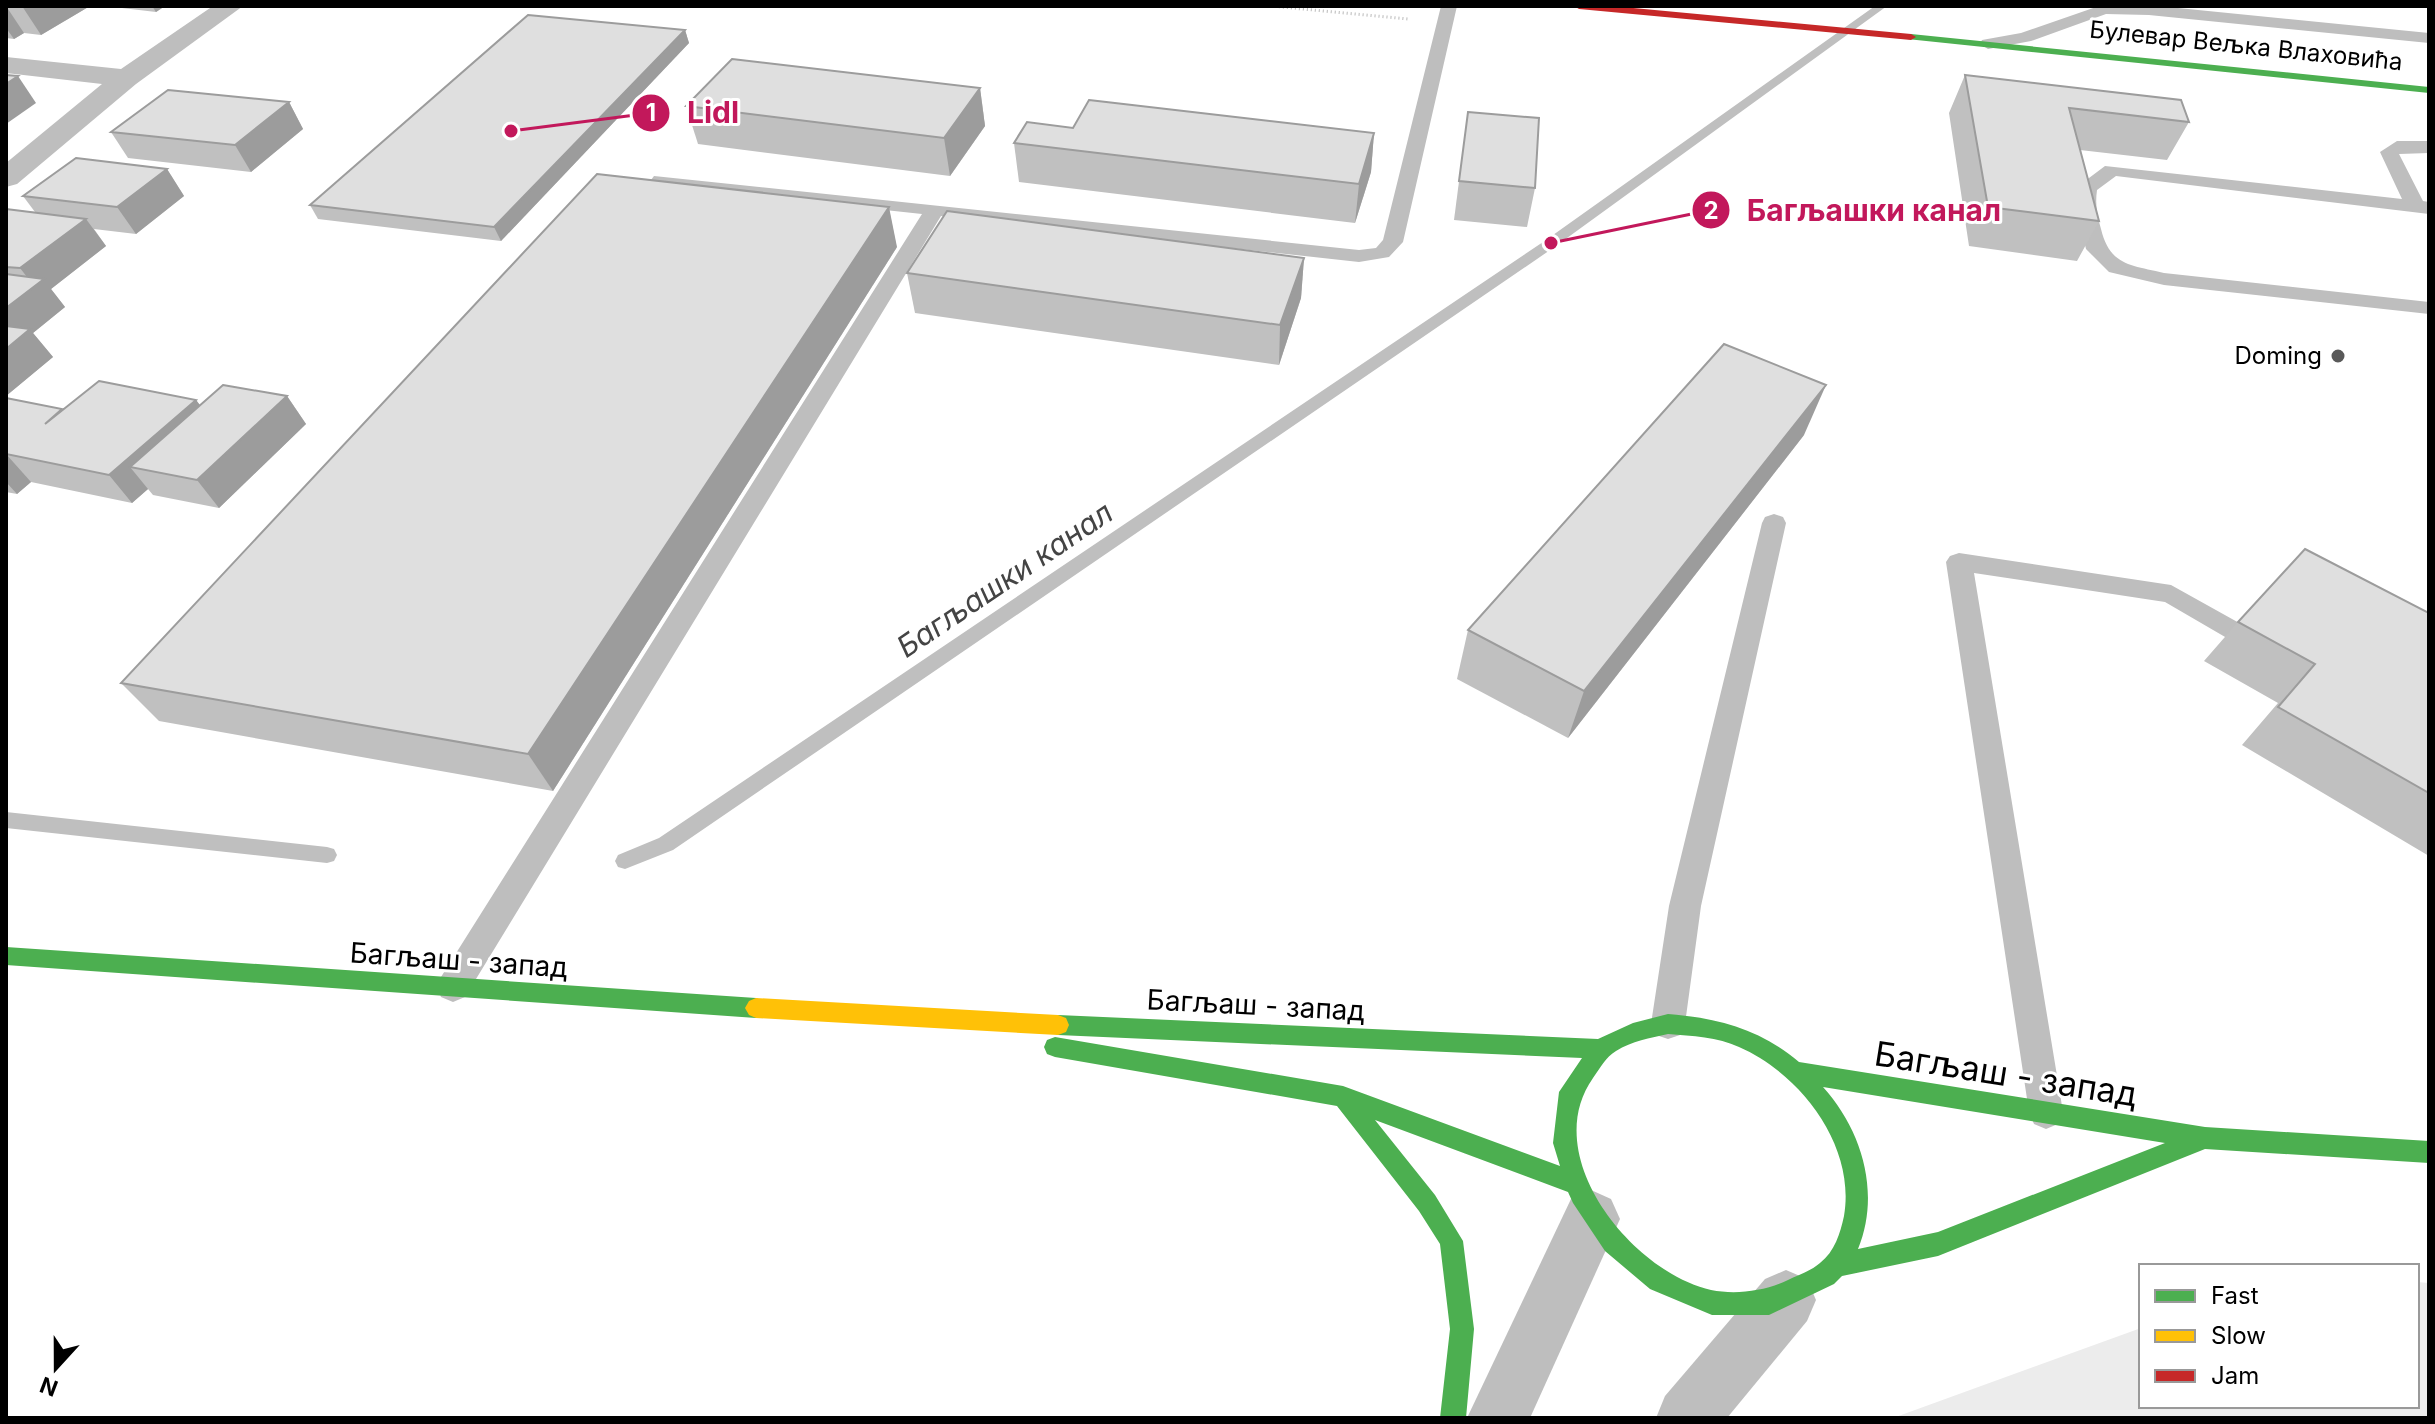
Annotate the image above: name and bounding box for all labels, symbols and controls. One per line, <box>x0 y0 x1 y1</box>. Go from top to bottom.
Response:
street label: Булевар Вељка Влаховића <box>2088 15 2404 76</box>
callout: Lidl <box>631 86 756 140</box>
text: Lidl <box>687 94 739 130</box>
text: 1 <box>646 98 656 127</box>
callout: Багљашки канал <box>1691 183 2018 237</box>
text: Багљашки канал <box>1747 192 2001 228</box>
text: 2 <box>1703 196 1719 225</box>
place label: Doming <box>2235 341 2322 370</box>
marker: Doming <box>2329 347 2347 365</box>
water label: Багљашки канал <box>890 494 1119 665</box>
street label: Багљаш - запад <box>349 935 569 985</box>
street label: Багљаш - запад <box>1146 982 1366 1028</box>
street label: Багљаш - запад <box>1872 1032 2140 1115</box>
legend <box>2139 1264 2419 1408</box>
text: Fast <box>2211 1281 2259 1310</box>
text: Slow <box>2211 1321 2266 1350</box>
north arrow <box>16 1328 96 1408</box>
text: Jam <box>2211 1361 2259 1390</box>
text: N <box>36 1372 61 1402</box>

